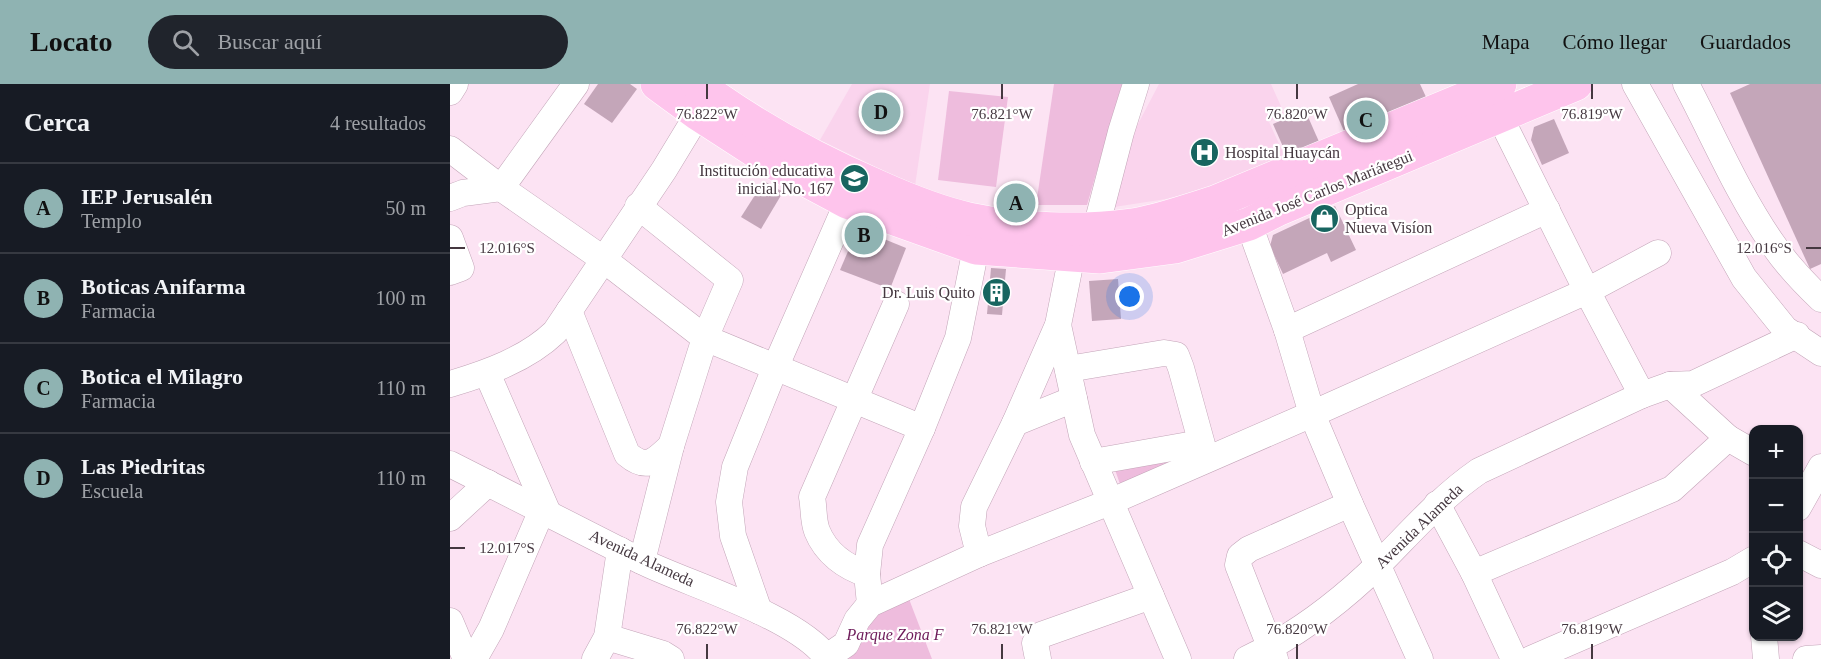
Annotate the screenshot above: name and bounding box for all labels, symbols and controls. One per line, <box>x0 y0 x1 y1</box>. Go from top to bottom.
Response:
search box <box>148 15 568 69</box>
text: Locato <box>30 26 112 57</box>
icon: search <box>169 26 202 59</box>
text: Buscar aquí <box>217 29 322 54</box>
text: Mapa <box>1482 30 1530 54</box>
text: Cómo llegar <box>1563 30 1667 54</box>
text: Guardados <box>1700 30 1791 54</box>
pin: D <box>862 90 900 135</box>
pin: C <box>1346 98 1386 142</box>
text: 76.822°W <box>676 106 739 122</box>
text: 76.821°W <box>971 106 1034 122</box>
text: 76.820°W <box>1266 106 1329 122</box>
text: 76.819°W <box>1561 106 1624 122</box>
text: Cerca <box>24 108 90 137</box>
text: 4 resultados <box>330 112 426 134</box>
hospital icon: Hospital Huaycán <box>1188 136 1220 168</box>
place label: Hospital Huaycán <box>1225 144 1340 162</box>
street label: Avenida José Carlos Mariátegui <box>1219 147 1416 240</box>
place label: Institución educativa inicial No. 167 <box>699 162 833 197</box>
school or university icon: Institución educativa inicial No. 167 <box>838 163 870 195</box>
pin: A <box>996 180 1036 226</box>
text: IEP Jerusalén <box>81 184 212 209</box>
text: A <box>36 197 51 219</box>
text: 50 m <box>385 197 426 219</box>
place label: Optica Nueva Visíon <box>1345 201 1432 236</box>
shop icon: Optica Nueva Visíon <box>1308 202 1340 234</box>
text: Templo <box>81 210 142 232</box>
pin: B <box>844 212 884 258</box>
text: 12.016°S <box>479 240 535 256</box>
text: 12.016°S <box>1736 240 1792 256</box>
text: Boticas Anifarma <box>81 274 245 299</box>
building icon: Dr. Luis Quito <box>980 276 1012 308</box>
your location <box>1115 282 1144 311</box>
place label: Dr. Luis Quito <box>882 284 975 301</box>
text: B <box>37 287 50 309</box>
text: 100 m <box>375 287 426 309</box>
text: Farmacia <box>81 300 155 322</box>
text: Botica el Milagro <box>81 364 243 389</box>
text: C <box>36 377 51 399</box>
text: 110 m <box>376 377 426 399</box>
text: Farmacia <box>81 390 155 412</box>
map controls <box>1749 425 1803 641</box>
button: + <box>1749 425 1803 479</box>
text: Las Piedritas <box>81 454 205 479</box>
text: D <box>36 467 51 489</box>
text: 110 m <box>376 467 426 489</box>
button: − <box>1749 479 1803 533</box>
text: Escuela <box>81 480 143 502</box>
street label: Avenida Alameda <box>1372 480 1466 572</box>
street label: Avenida Alameda <box>587 526 697 590</box>
button: locate <box>1749 533 1803 587</box>
text: 12.017°S <box>479 540 535 556</box>
button: layers <box>1749 587 1803 641</box>
text: 76.822°W <box>676 621 739 637</box>
text: 76.821°W <box>971 621 1034 637</box>
text: 76.820°W <box>1266 621 1329 637</box>
text: 76.819°W <box>1561 621 1624 637</box>
park label: Parque Zona F <box>845 626 944 644</box>

